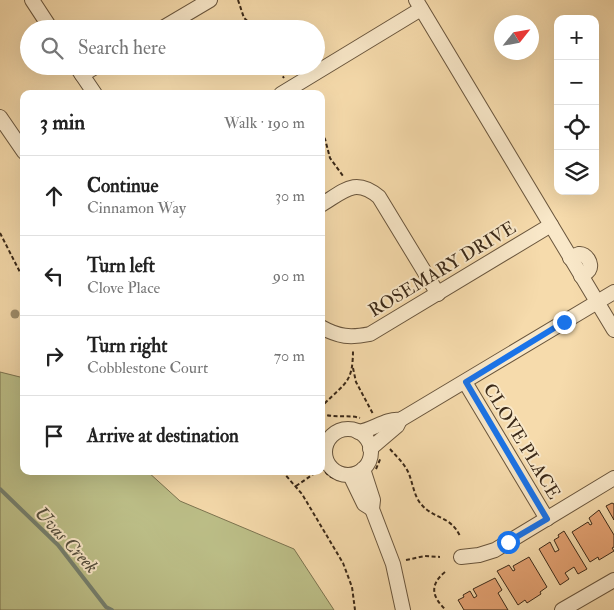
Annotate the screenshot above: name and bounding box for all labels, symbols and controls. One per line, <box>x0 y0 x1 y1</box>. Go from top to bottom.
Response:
north arrow <box>494 15 539 60</box>
map controls <box>554 15 599 195</box>
button: + <box>554 15 599 60</box>
search box <box>20 20 325 75</box>
icon: search <box>38 34 66 62</box>
text: Search here <box>78 36 166 60</box>
button: − <box>554 60 599 105</box>
button: locate <box>554 105 599 150</box>
text: 3 min <box>40 109 85 136</box>
text: Walk · 190 m <box>224 113 305 133</box>
button: layers <box>554 150 599 195</box>
text: Continue <box>87 174 158 198</box>
icon: ahead <box>40 182 68 210</box>
text: 30 m <box>275 186 305 206</box>
text: Cinnamon Way <box>87 198 186 218</box>
street label: ROSEMARY DRIVE <box>364 216 520 322</box>
text: Turn left <box>87 254 155 278</box>
icon: left <box>40 262 68 290</box>
text: 90 m <box>273 266 305 286</box>
text: Clove Place <box>87 278 160 298</box>
route end <box>553 311 576 334</box>
text: Turn right <box>87 334 167 358</box>
icon: right <box>40 342 68 370</box>
text: 70 m <box>274 346 305 366</box>
text: Cobblestone Court <box>87 358 208 378</box>
street label: CLOVE PLACE <box>478 379 565 503</box>
icon: arrive <box>40 422 68 450</box>
text: Arrive at destination <box>87 424 239 448</box>
water label: Uvas Creek <box>29 501 103 578</box>
route start <box>497 531 520 554</box>

